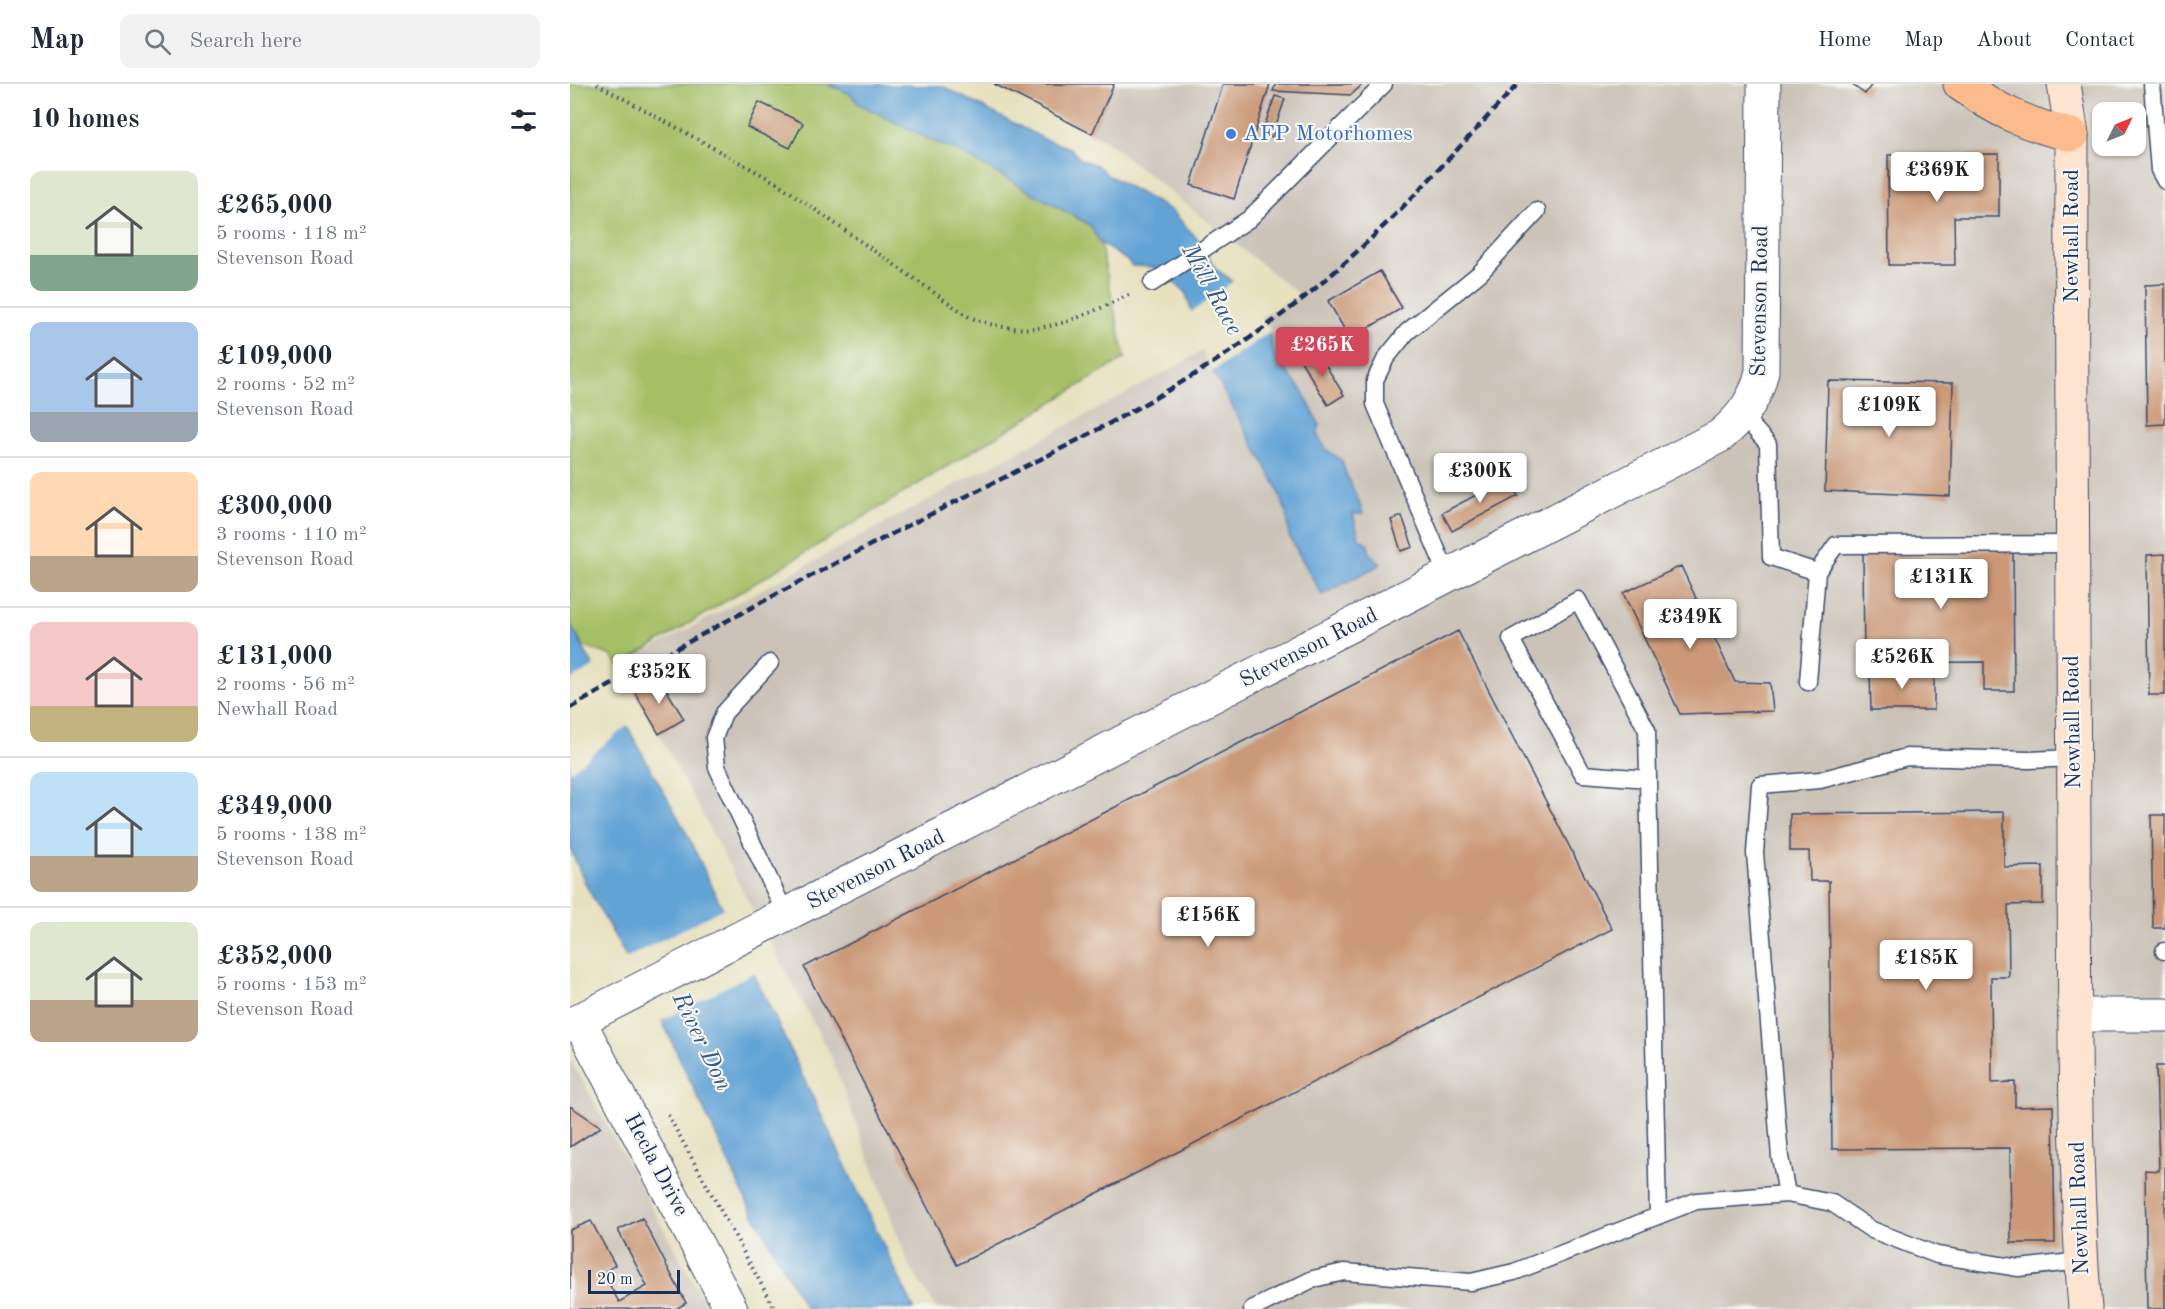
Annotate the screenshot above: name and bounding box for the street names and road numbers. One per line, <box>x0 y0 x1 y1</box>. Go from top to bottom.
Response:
street label: Newhall Road <box>2061 169 2083 303</box>
street label: Stevenson Road <box>1748 225 1772 377</box>
street label: Stevenson Road <box>1236 604 1382 692</box>
street label: Newhall Road <box>2061 655 2085 789</box>
street label: Stevenson Road <box>803 826 949 914</box>
street label: Hecla Drive <box>620 1110 692 1220</box>
street label: Newhall Road <box>2067 1141 2093 1275</box>

